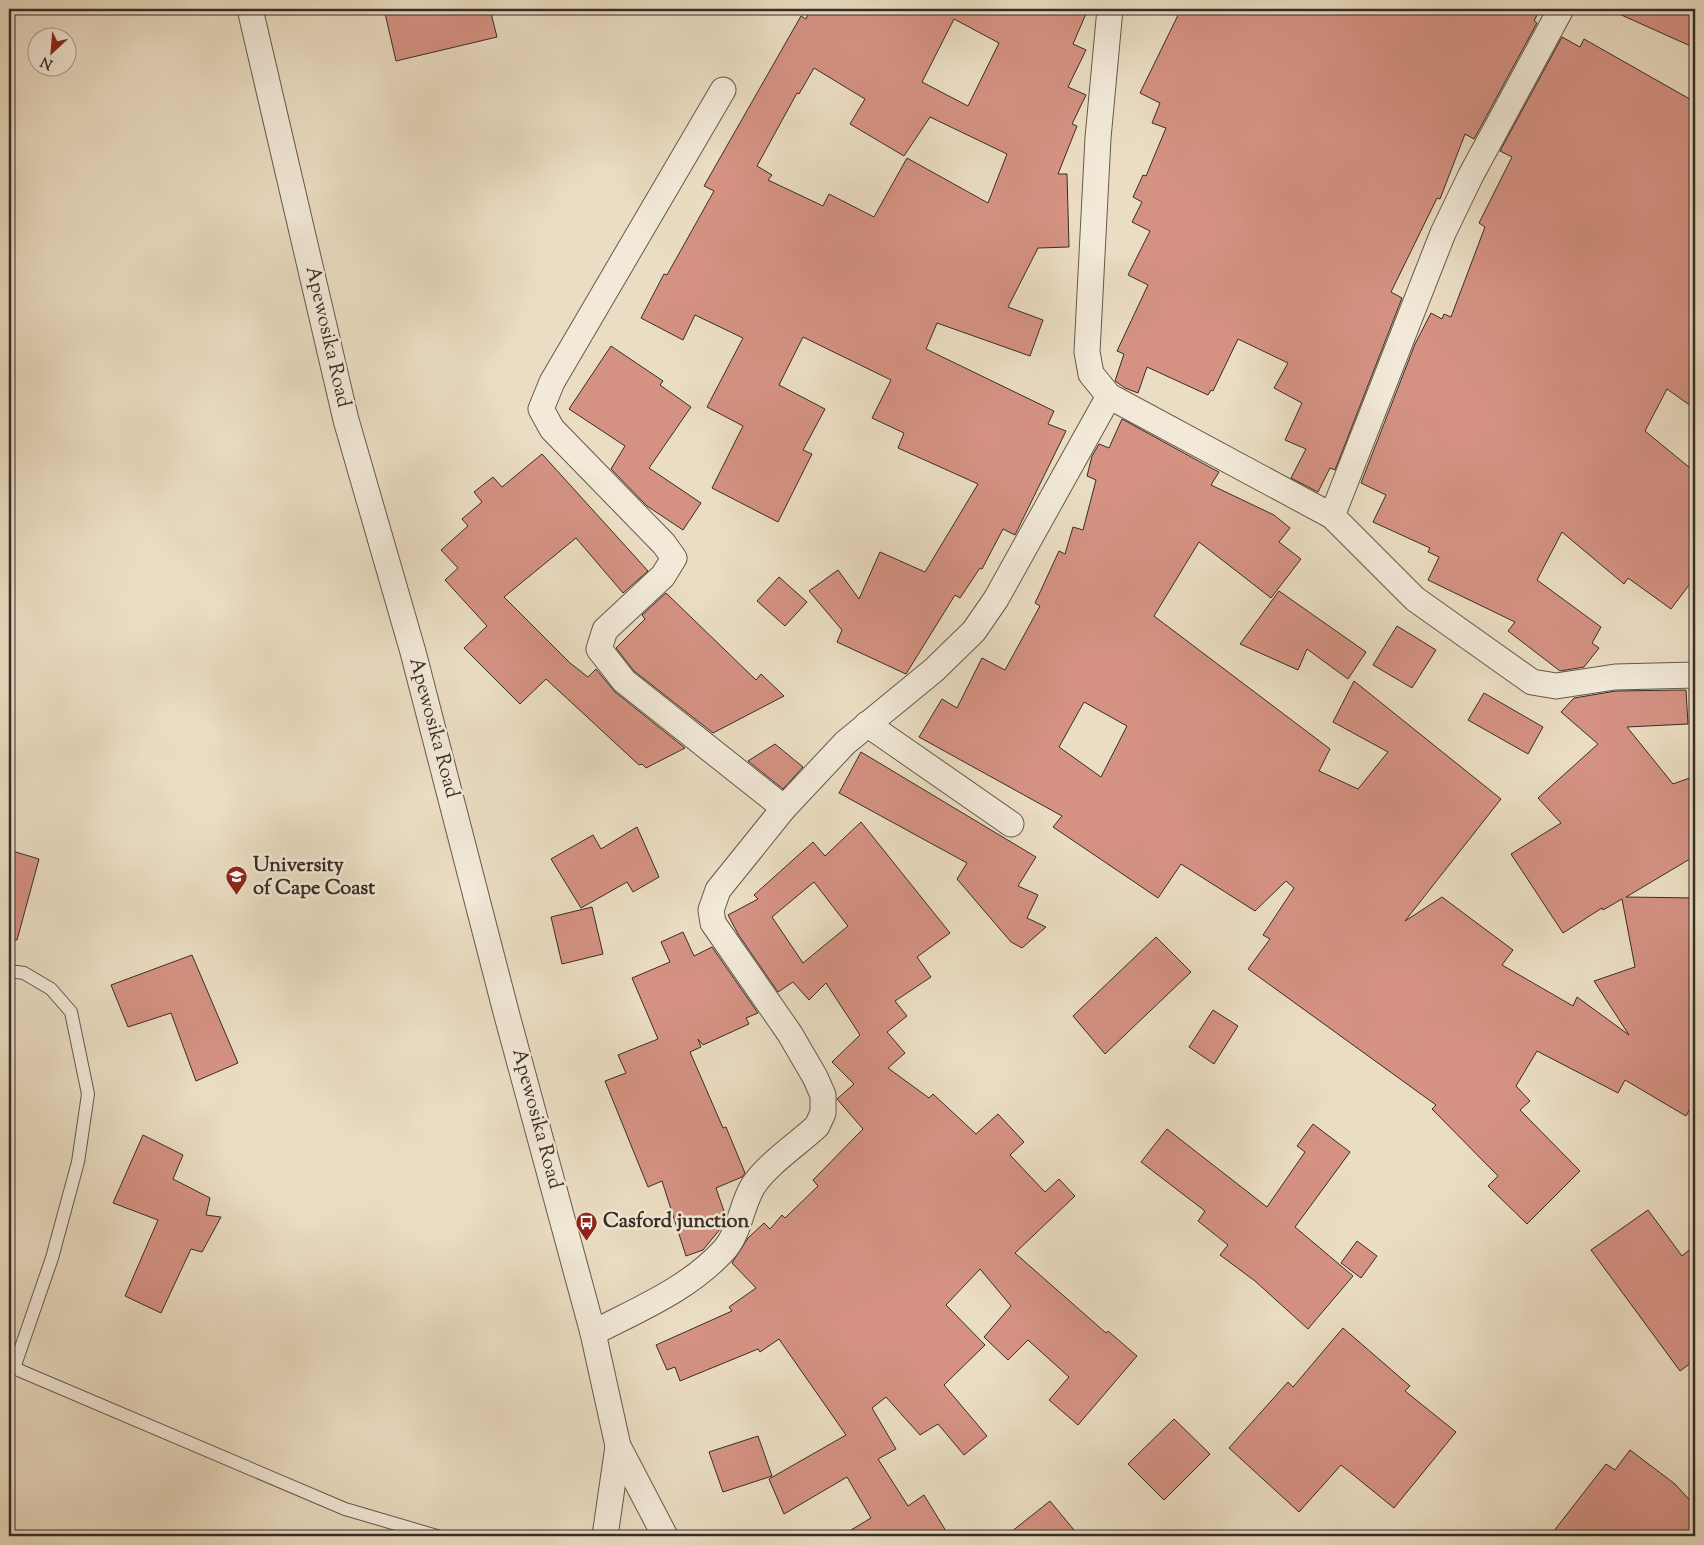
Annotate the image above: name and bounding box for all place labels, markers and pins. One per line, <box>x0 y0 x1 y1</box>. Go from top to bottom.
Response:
place label: University of Cape Coast <box>253 852 375 904</box>
school or university icon: University of Cape Coast <box>225 865 249 896</box>
place label: Casford junction <box>603 1208 749 1237</box>
bus stop icon: Casford junction <box>575 1210 599 1241</box>

